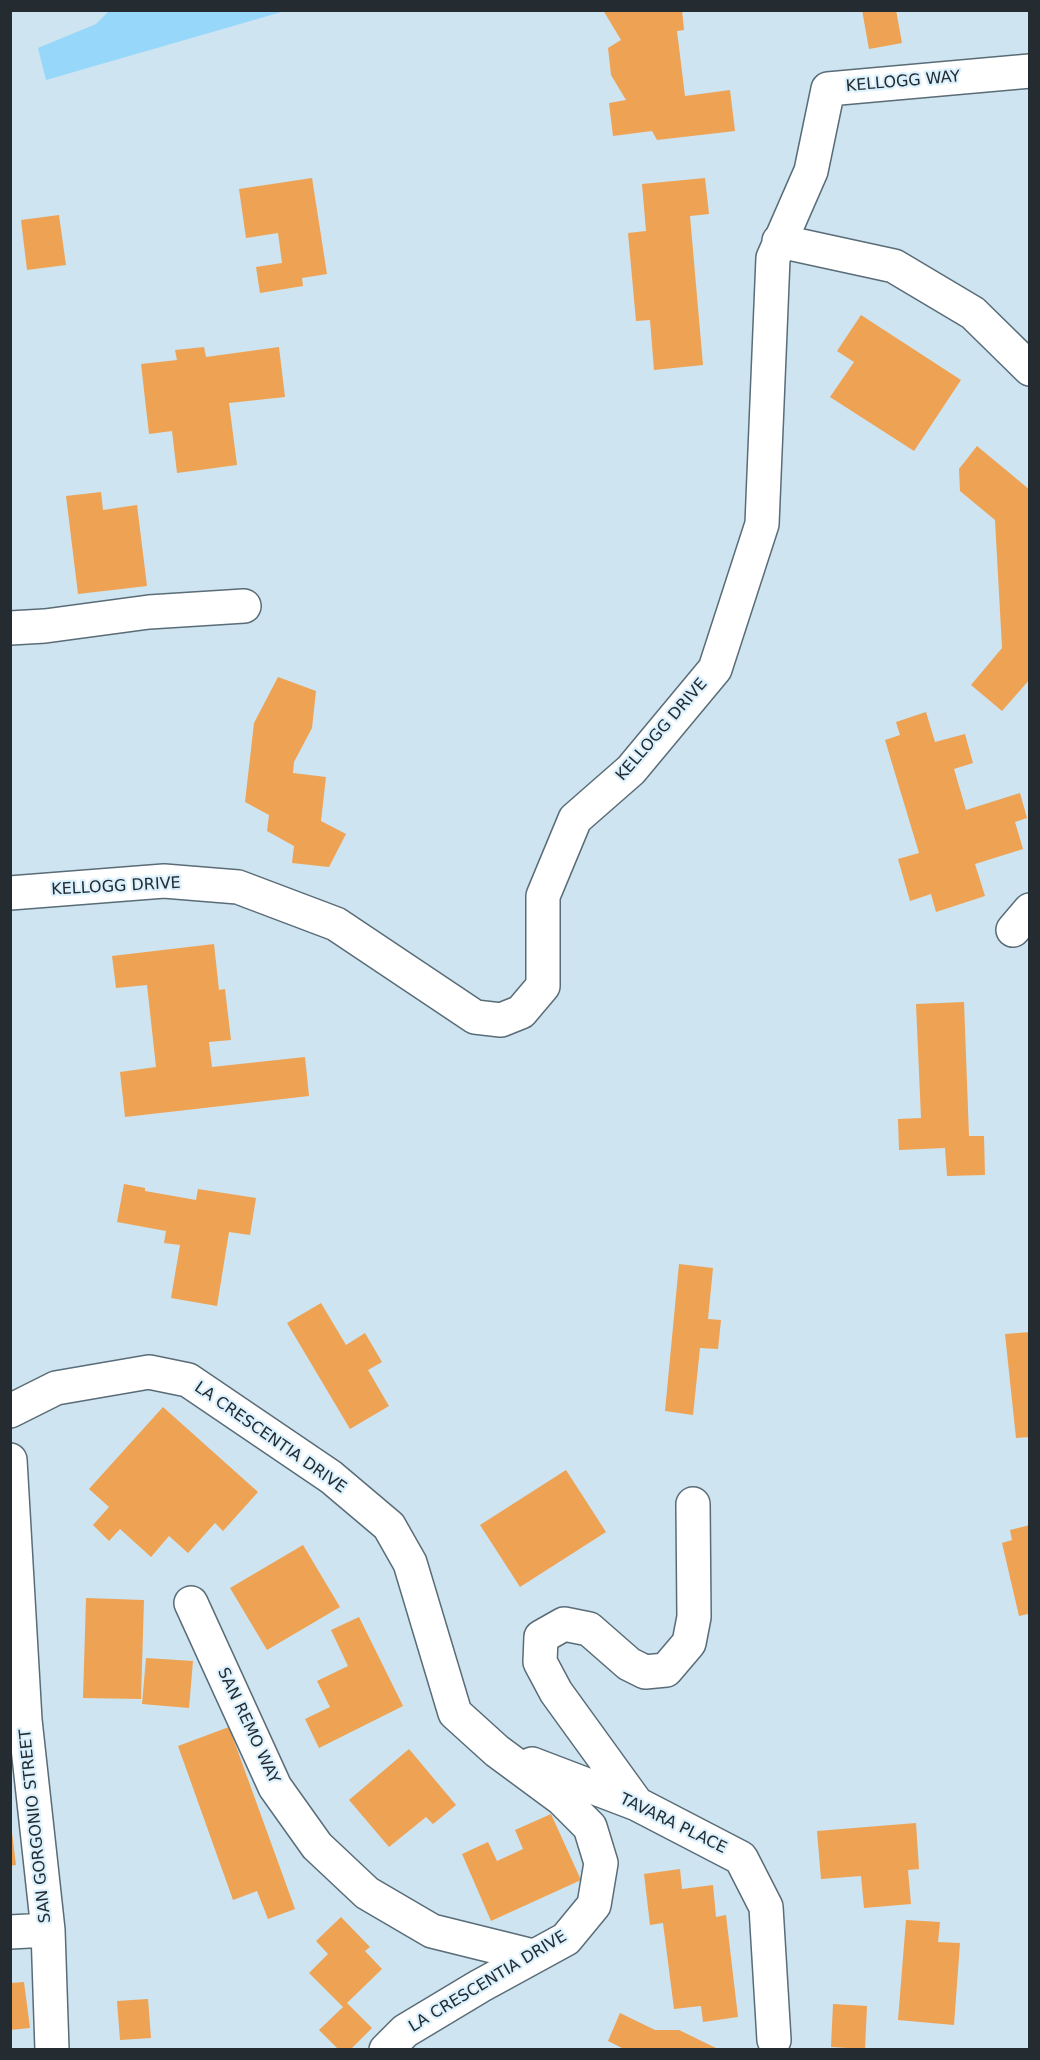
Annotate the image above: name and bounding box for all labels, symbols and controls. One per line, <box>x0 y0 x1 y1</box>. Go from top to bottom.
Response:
street label: KELLOGG WAY <box>845 67 961 97</box>
street label: KELLOGG DRIVE <box>612 675 712 785</box>
street label: KELLOGG DRIVE <box>51 874 181 900</box>
street label: LA CRESCENTIA DRIVE <box>190 1378 350 1498</box>
street label: SAN REMO WAY <box>213 1665 283 1787</box>
street label: SAN GORGONIO STREET <box>16 1728 56 1924</box>
street label: TAVARA PLACE <box>616 1790 730 1858</box>
street label: LA CRESCENTIA DRIVE <box>406 1927 570 2037</box>

